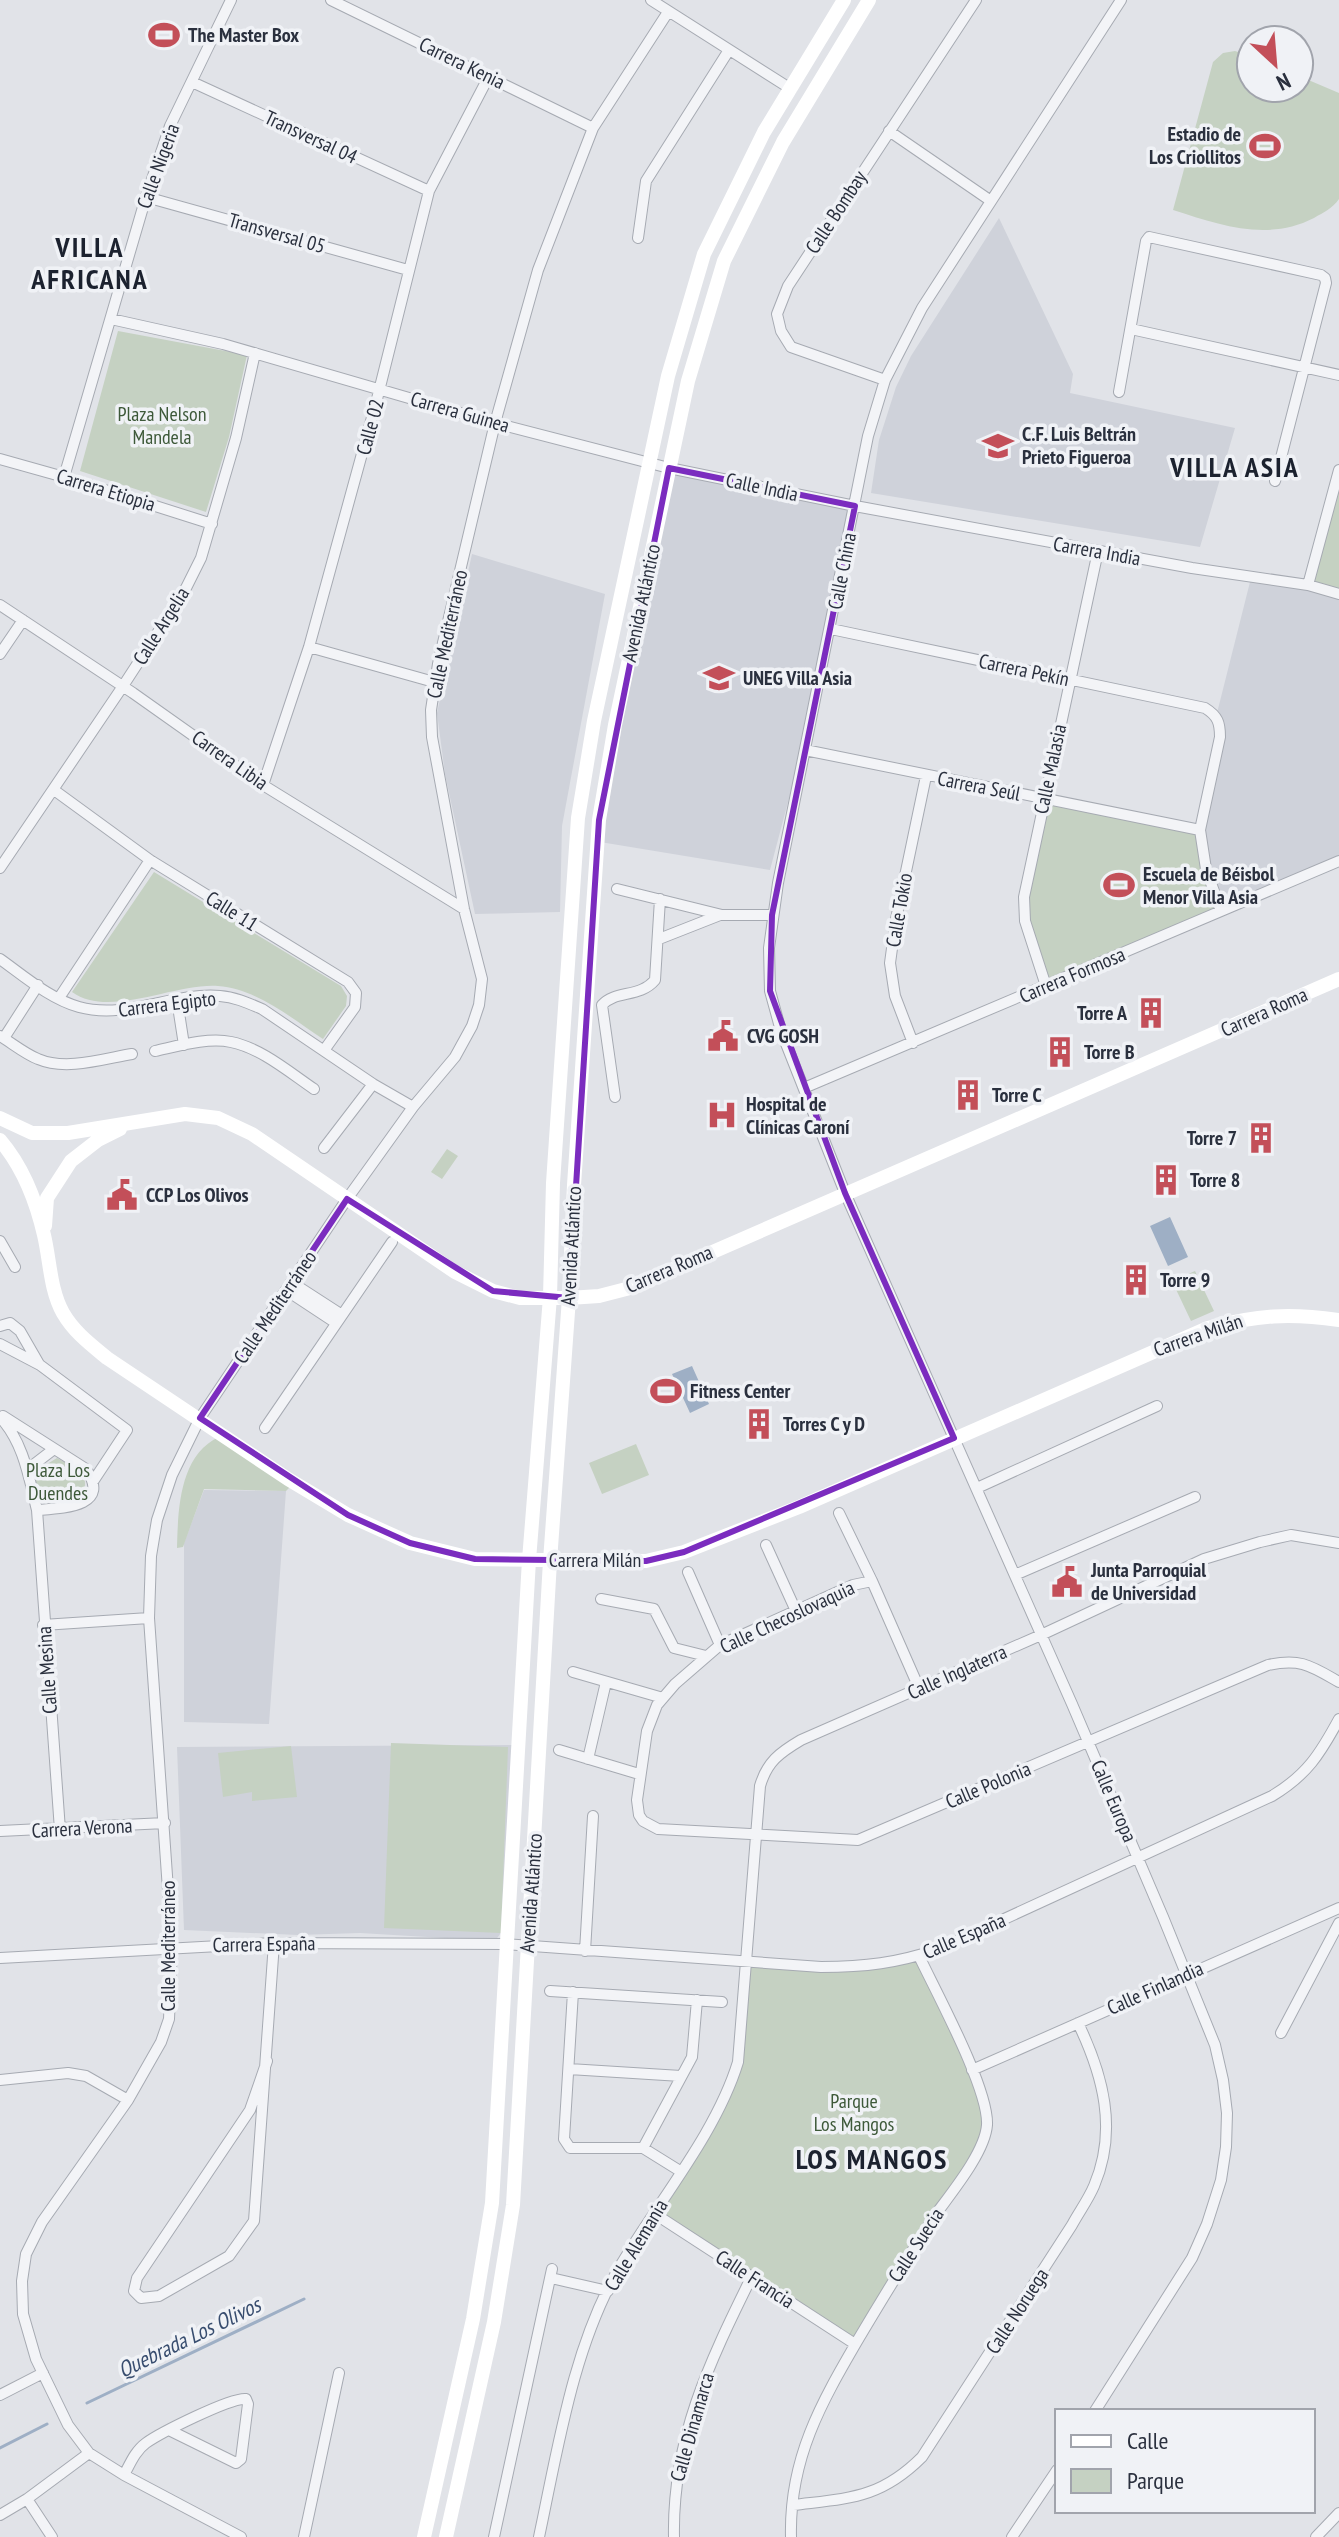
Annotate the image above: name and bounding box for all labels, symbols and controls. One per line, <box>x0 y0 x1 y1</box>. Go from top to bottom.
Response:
sports icon: The Master Box <box>147 18 181 52</box>
place label: The Master Box <box>188 22 299 48</box>
north arrow <box>1235 24 1315 104</box>
street label: Carrera Kenia <box>415 31 509 95</box>
text: N <box>1272 67 1295 97</box>
street label: Transversal 04 <box>260 104 362 170</box>
street label: Calle Nigeria <box>131 120 185 212</box>
place label: Estadio de Los Criollitos <box>1149 121 1241 170</box>
sports icon: Estadio de Los Criollitos <box>1248 129 1282 163</box>
street label: Calle Bombay <box>799 165 873 258</box>
street label: Transversal 05 <box>226 207 328 259</box>
district label: VILLA AFRICANA <box>30 228 149 297</box>
street label: Carrera Guinea <box>408 385 512 439</box>
street label: Calle 02 <box>350 396 390 458</box>
park label: Plaza Nelson Mandela <box>118 401 206 450</box>
place label: C.F. Luis Beltrán Prieto Figueroa <box>1022 421 1136 470</box>
school or university icon: C.F. Luis Beltrán Prieto Figueroa <box>981 429 1015 463</box>
district label: VILLA ASIA <box>1169 448 1300 485</box>
street label: Carrera Etiopia <box>53 463 159 517</box>
street label: Calle India <box>724 467 800 507</box>
street label: Calle China <box>822 530 862 612</box>
street label: Carrera India <box>1051 531 1143 571</box>
street label: Avenida Atlántico <box>616 542 666 664</box>
street label: Calle Mediterráneo <box>421 567 473 701</box>
street label: Calle Argelia <box>127 582 195 670</box>
street label: Carrera Pekín <box>977 648 1071 692</box>
school or university icon: UNEG Villa Asia <box>702 661 736 695</box>
place label: UNEG Villa Asia <box>743 665 852 691</box>
street label: Calle Malasia <box>1028 722 1072 816</box>
street label: Carrera Libia <box>187 724 273 796</box>
street label: Carrera Seúl <box>935 765 1023 807</box>
place label: Escuela de Béisbol Menor Villa Asia <box>1143 861 1274 910</box>
sports icon: Escuela de Béisbol Menor Villa Asia <box>1102 868 1136 902</box>
street label: Calle Tokio <box>880 871 918 949</box>
street label: Calle 11 <box>201 885 263 937</box>
street label: Carrera Formosa <box>1015 941 1129 1009</box>
street label: Carrera Roma <box>1217 981 1311 1043</box>
street label: Carrera Egipto <box>117 985 217 1023</box>
building icon: Torre A <box>1134 996 1168 1030</box>
place label: Torre A <box>1077 1000 1128 1026</box>
public building icon: CVG GOSH <box>706 1019 740 1053</box>
place label: CVG GOSH <box>747 1023 819 1049</box>
building icon: Torre B <box>1043 1035 1077 1069</box>
place label: Torre B <box>1084 1039 1135 1065</box>
building icon: Torre C <box>951 1078 985 1112</box>
place label: Torre C <box>992 1082 1042 1108</box>
place label: Hospital de Clínicas Caroní <box>746 1091 850 1140</box>
hospital icon: Hospital de Clínicas Caroní <box>705 1098 739 1132</box>
building icon: Torre 7 <box>1244 1121 1278 1155</box>
place label: Torre 7 <box>1187 1125 1237 1151</box>
building icon: Torre 8 <box>1149 1163 1183 1197</box>
place label: Torre 8 <box>1190 1167 1240 1193</box>
public building icon: CCP Los Olivos <box>105 1178 139 1212</box>
place label: CCP Los Olivos <box>146 1182 249 1208</box>
street label: Avenida Atlántico <box>555 1186 587 1306</box>
street label: Carrera Roma <box>621 1239 717 1299</box>
street label: Calle Mediterráneo <box>228 1246 322 1368</box>
building icon: Torre 9 <box>1119 1263 1153 1297</box>
place label: Torre 9 <box>1160 1267 1210 1293</box>
street label: Carrera Milán <box>1150 1308 1246 1362</box>
sports icon: Fitness Center <box>649 1374 683 1408</box>
place label: Fitness Center <box>690 1378 791 1404</box>
building icon: Torres C y D <box>742 1407 776 1441</box>
place label: Torres C y D <box>783 1411 865 1437</box>
park label: Plaza Los Duendes <box>26 1457 90 1506</box>
street label: Carrera Milán <box>549 1547 641 1573</box>
place label: Junta Parroquial de Universidad <box>1090 1557 1206 1606</box>
public building icon: Junta Parroquial de Universidad <box>1050 1565 1084 1599</box>
street label: Calle Checoslovaquia <box>716 1574 858 1660</box>
street label: Calle Mesina <box>31 1625 63 1715</box>
street label: Calle Inglaterra <box>903 1639 1011 1705</box>
street label: Calle Polonia <box>941 1755 1035 1815</box>
street label: Calle Europa <box>1085 1756 1143 1846</box>
street label: Carrera Verona <box>31 1812 133 1844</box>
street label: Avenida Atlántico <box>514 1832 548 1954</box>
street label: Calle Mediterráneo <box>155 1881 181 2011</box>
street label: Calle España <box>919 1907 1009 1965</box>
street label: Carrera España <box>212 1930 316 1958</box>
street label: Calle Finlandia <box>1103 1955 1207 2021</box>
park label: Parque Los Mangos <box>814 2088 895 2137</box>
district label: LOS MANGOS <box>796 2140 948 2177</box>
street label: Calle Alemania <box>598 2194 674 2296</box>
street label: Calle Suecia <box>882 2203 950 2287</box>
street label: Calle Francia <box>711 2244 799 2314</box>
street label: Calle Noruega <box>980 2263 1054 2359</box>
water label: Quebrada Los Olivos <box>113 2289 267 2384</box>
street label: Calle Dinamarca <box>664 2370 720 2484</box>
legend <box>1055 2409 1315 2513</box>
text: Calle <box>1127 2425 1168 2456</box>
text: Parque <box>1127 2465 1184 2496</box>

